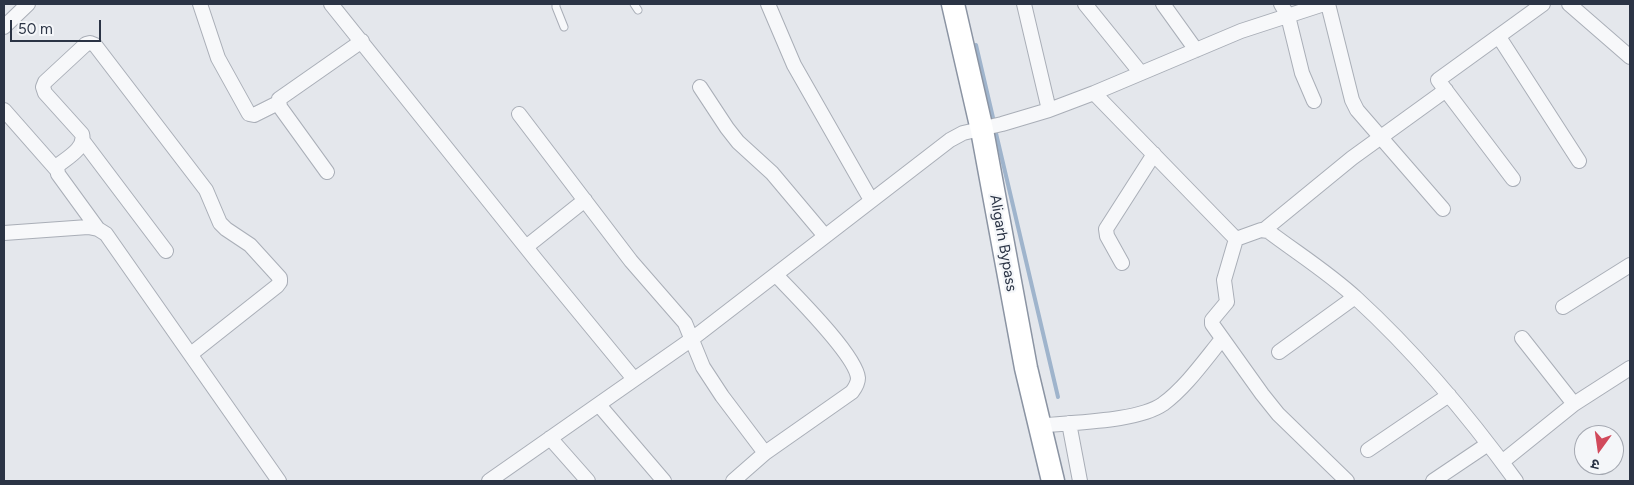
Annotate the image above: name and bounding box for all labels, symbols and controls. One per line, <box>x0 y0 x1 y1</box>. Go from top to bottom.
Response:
scale bar <box>12 10 104 42</box>
text: 50 m <box>18 20 53 38</box>
street label: Aligarh Bypass <box>986 193 1020 293</box>
north arrow <box>1574 425 1624 475</box>
text: उ <box>1589 455 1602 473</box>

